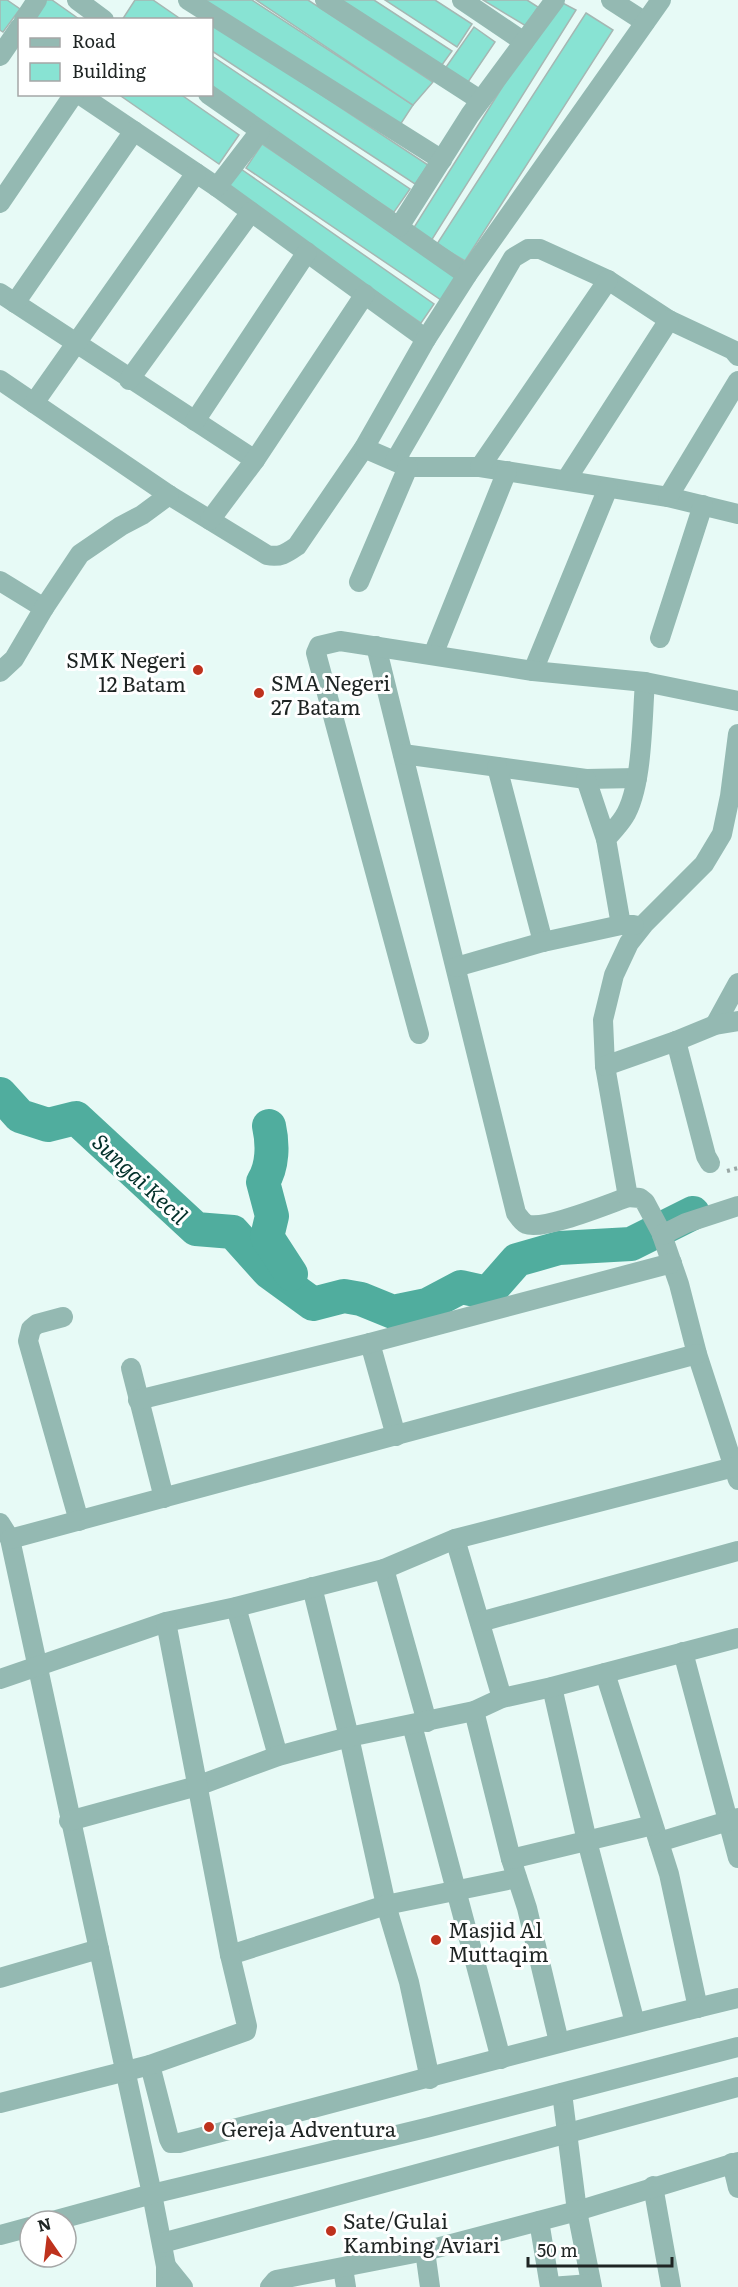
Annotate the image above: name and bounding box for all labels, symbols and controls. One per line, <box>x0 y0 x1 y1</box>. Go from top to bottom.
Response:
legend <box>18 18 213 96</box>
text: Road <box>72 27 116 54</box>
text: Building <box>72 57 147 84</box>
place label: SMK Negeri 12 Batam <box>66 643 186 698</box>
marker: SMK Negeri 12 Batam <box>191 663 205 677</box>
place label: SMA Negeri 27 Batam <box>271 666 390 721</box>
marker: SMA Negeri 27 Batam <box>252 686 266 700</box>
water label: Sungai Kecil <box>86 1125 197 1232</box>
place label: Masjid Al Muttaqim <box>448 1913 549 1968</box>
marker: Masjid Al Muttaqim <box>429 1933 443 1947</box>
place label: Gereja Adventura <box>221 2112 397 2143</box>
marker: Gereja Adventura <box>202 2120 216 2134</box>
place label: Sate/Gulai Kambing Aviari <box>343 2204 500 2259</box>
north arrow <box>18 2209 78 2269</box>
text: N <box>35 2210 54 2237</box>
marker: Sate/Gulai Kambing Aviari <box>324 2224 338 2238</box>
scale bar <box>528 2230 672 2268</box>
text: 50 m <box>537 2236 578 2263</box>

